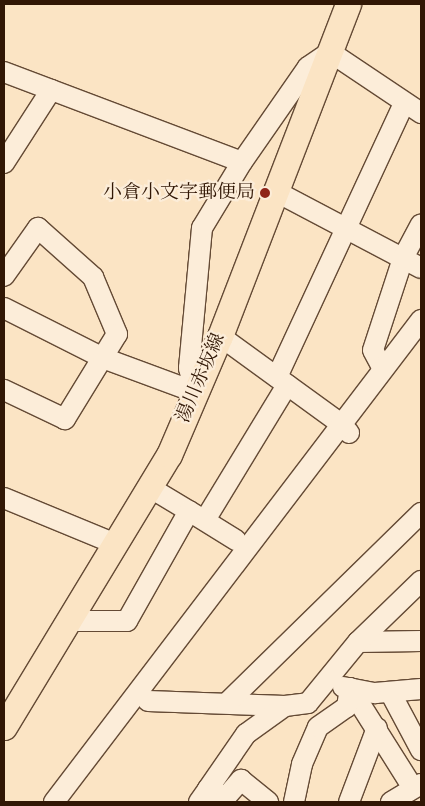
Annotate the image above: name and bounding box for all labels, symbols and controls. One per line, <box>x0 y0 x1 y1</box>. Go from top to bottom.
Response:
place label: 小倉小文字郵便局 <box>103 182 255 204</box>
marker: 小倉小文字郵便局 <box>259 187 271 199</box>
street label: 湯川赤坂線 <box>172 330 230 426</box>

